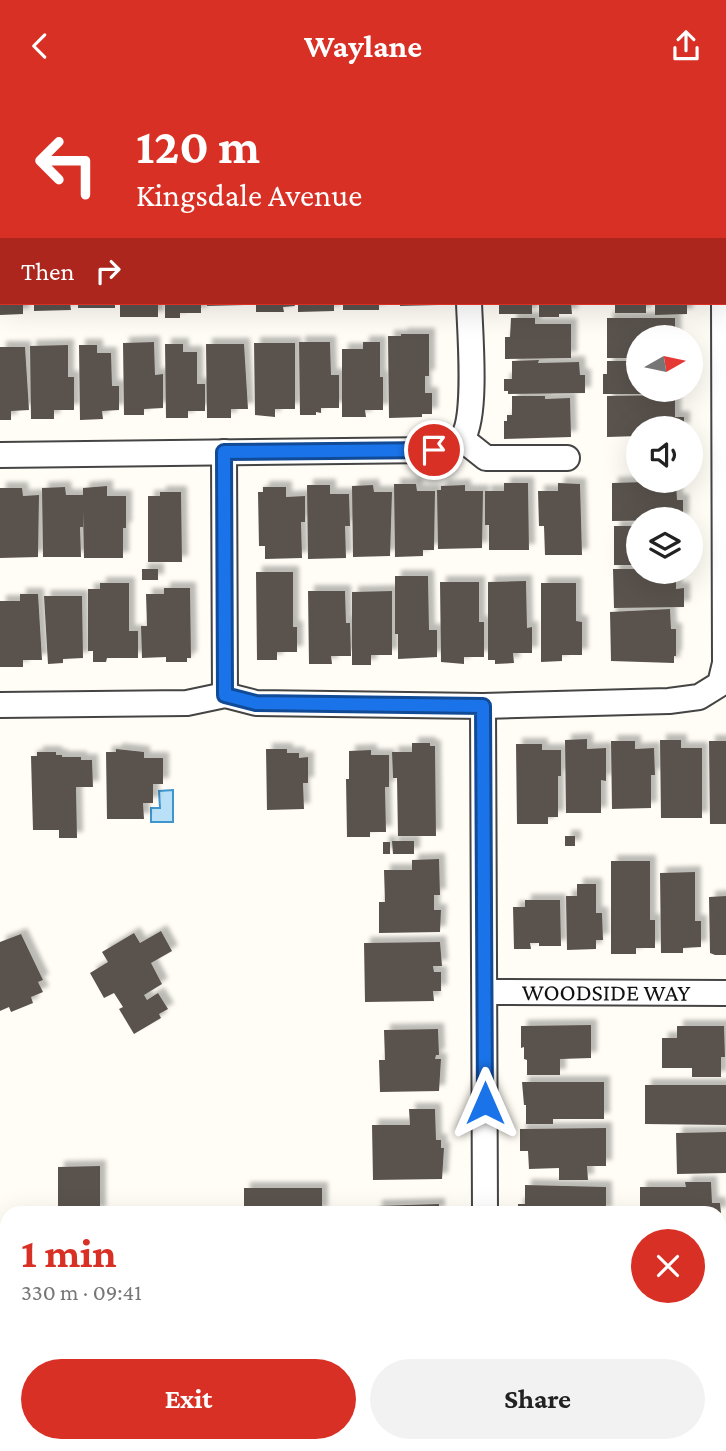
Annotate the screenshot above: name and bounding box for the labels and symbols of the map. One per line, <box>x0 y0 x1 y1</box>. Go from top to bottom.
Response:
north arrow <box>626 325 704 403</box>
pin <box>404 420 464 480</box>
street label: WOODSIDE WAY <box>522 978 691 1006</box>
position arrow <box>448 1066 522 1140</box>

